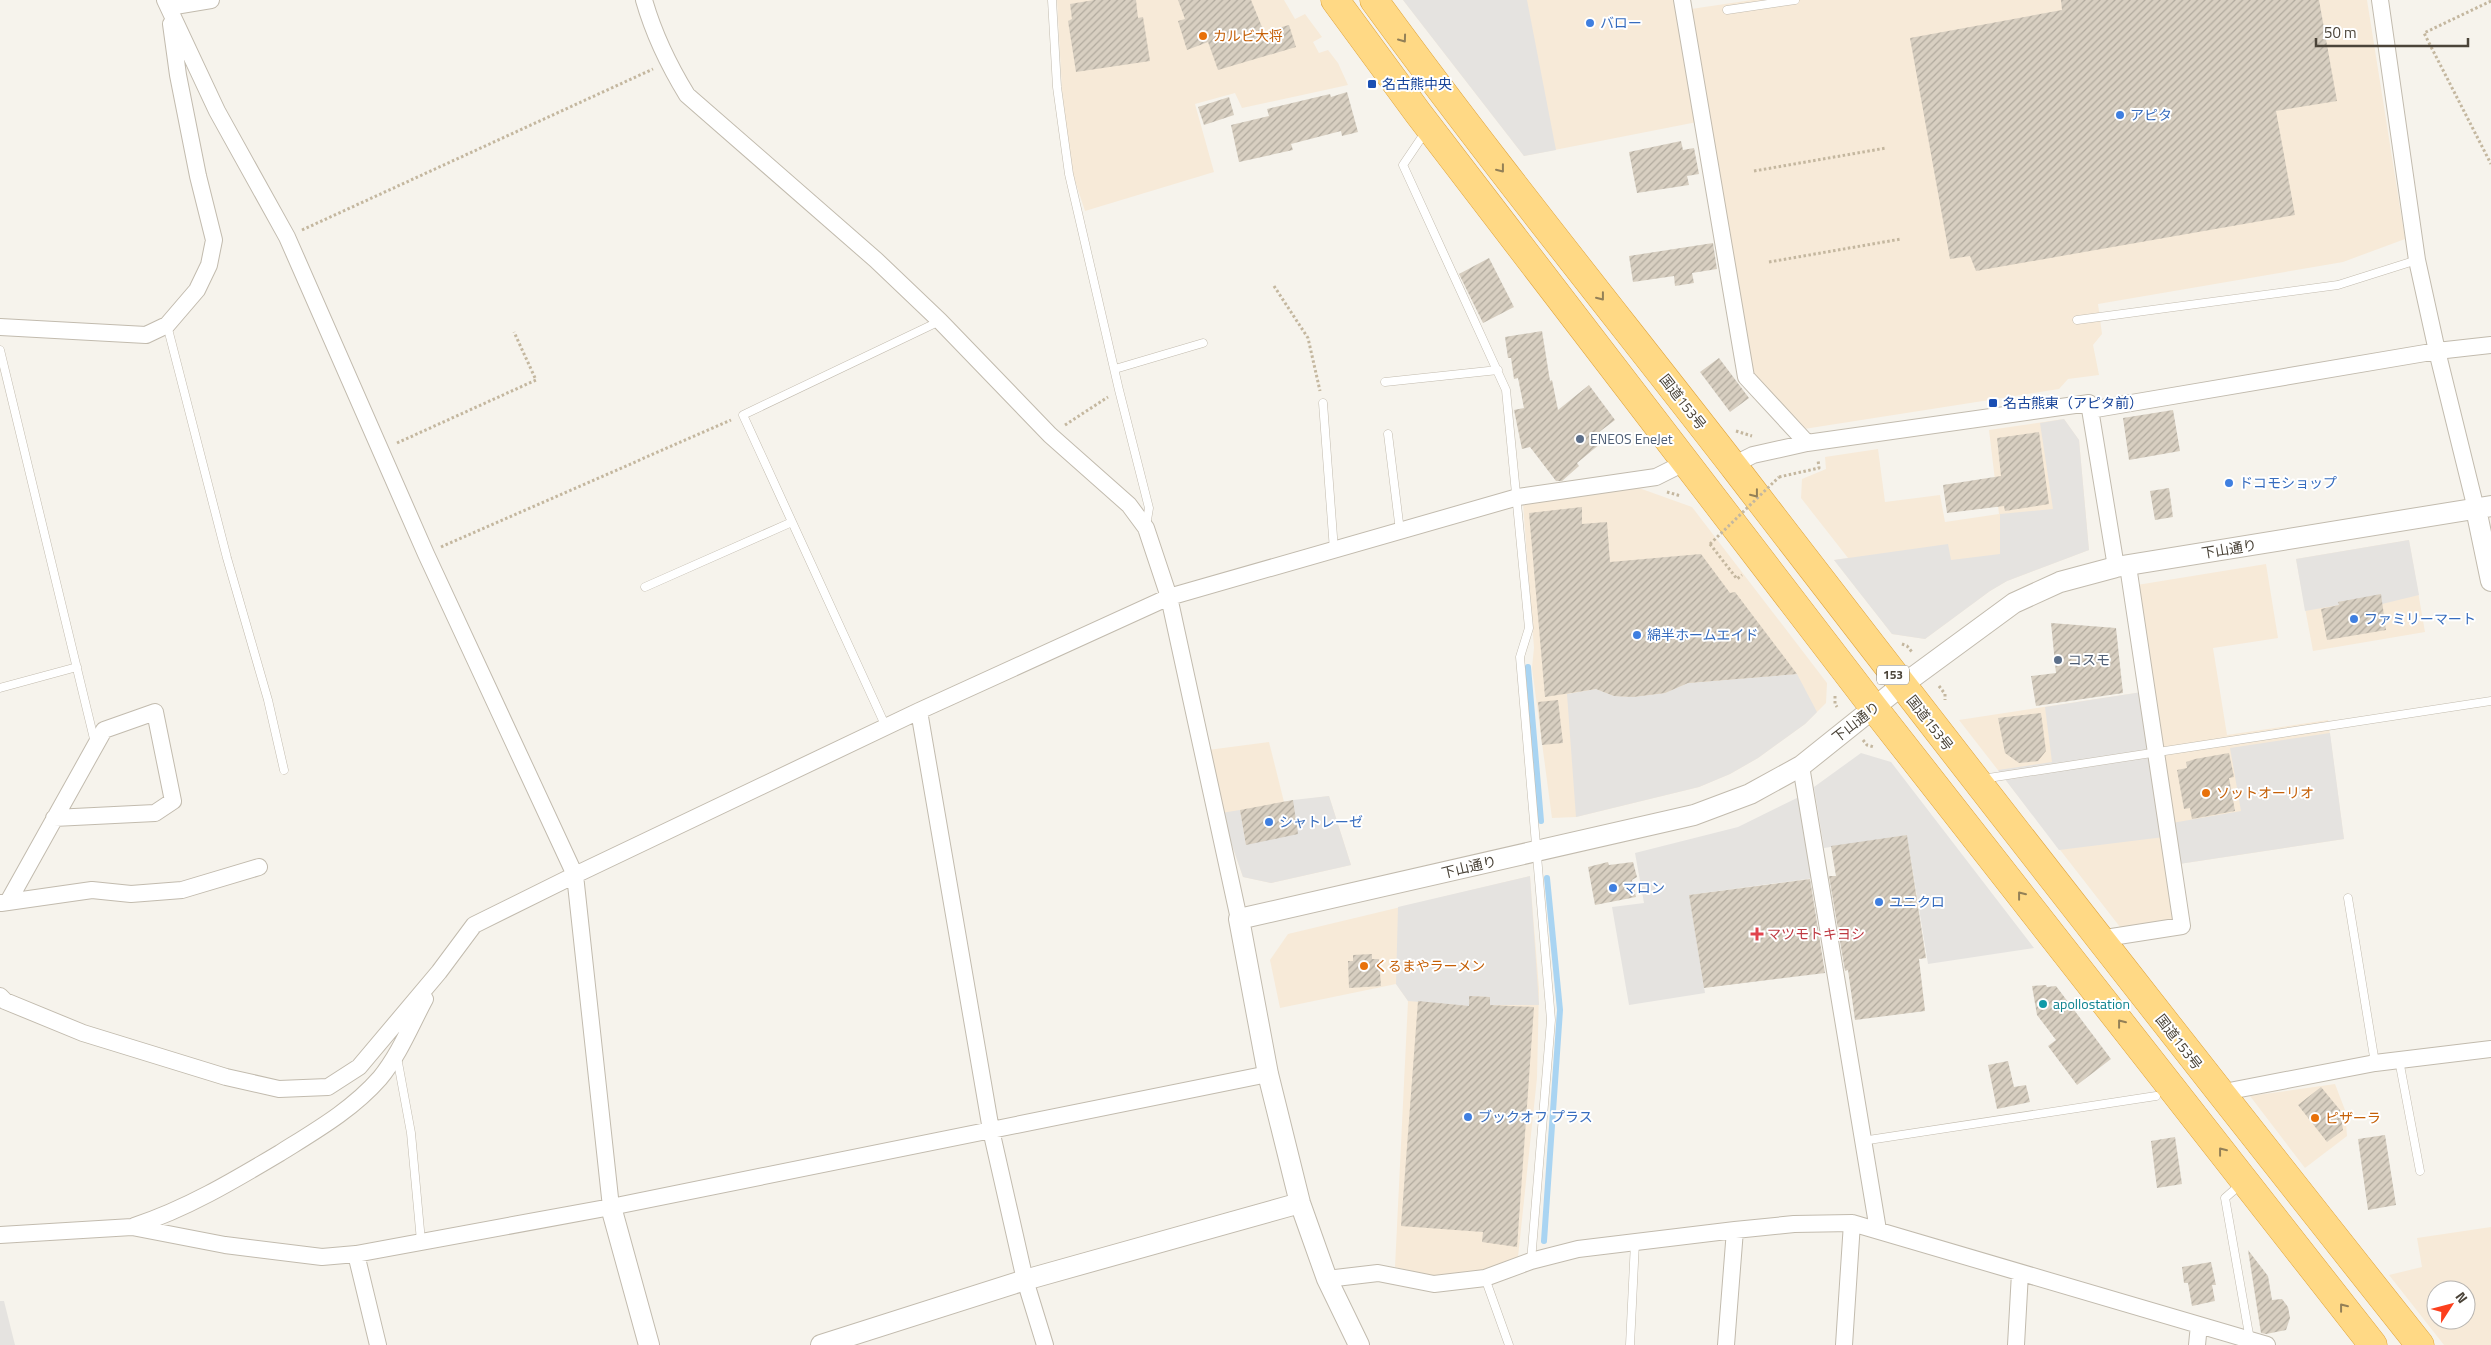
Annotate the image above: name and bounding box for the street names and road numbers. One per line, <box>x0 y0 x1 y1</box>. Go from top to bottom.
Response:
street label: 国道153号 <box>1655 369 1712 434</box>
street label: 下山通り <box>2200 534 2258 563</box>
road number: 153 <box>1877 666 1909 684</box>
street label: 国道153号 <box>1902 690 1959 755</box>
street label: 下山通り <box>1827 696 1884 747</box>
street label: 下山通り <box>1439 850 1499 883</box>
street label: 国道153号 <box>2151 1009 2208 1074</box>

